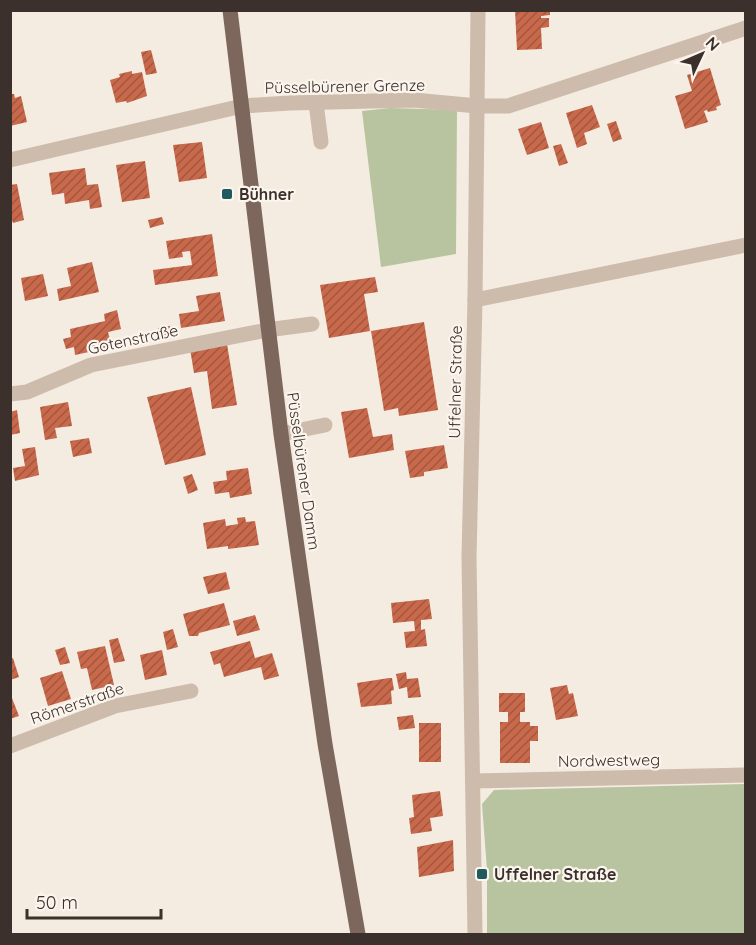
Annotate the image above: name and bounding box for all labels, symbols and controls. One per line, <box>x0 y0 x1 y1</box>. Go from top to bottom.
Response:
north arrow <box>672 24 732 84</box>
text: N <box>702 32 724 55</box>
street label: Püsselbürener Grenze <box>265 75 425 97</box>
place label: Bühner <box>239 184 294 204</box>
marker: Bühner <box>220 187 234 201</box>
street label: Gotenstraße <box>86 320 180 358</box>
street label: Uffelner Straße <box>444 325 466 439</box>
street label: Püsselbürener Damm <box>283 391 325 551</box>
street label: Römerstraße <box>28 678 126 728</box>
street label: Nordwestweg <box>558 749 660 771</box>
place label: Uffelner Straße <box>494 864 616 884</box>
marker: Uffelner Straße <box>475 867 489 881</box>
scale bar <box>27 882 160 920</box>
text: 50 m <box>36 891 78 914</box>

